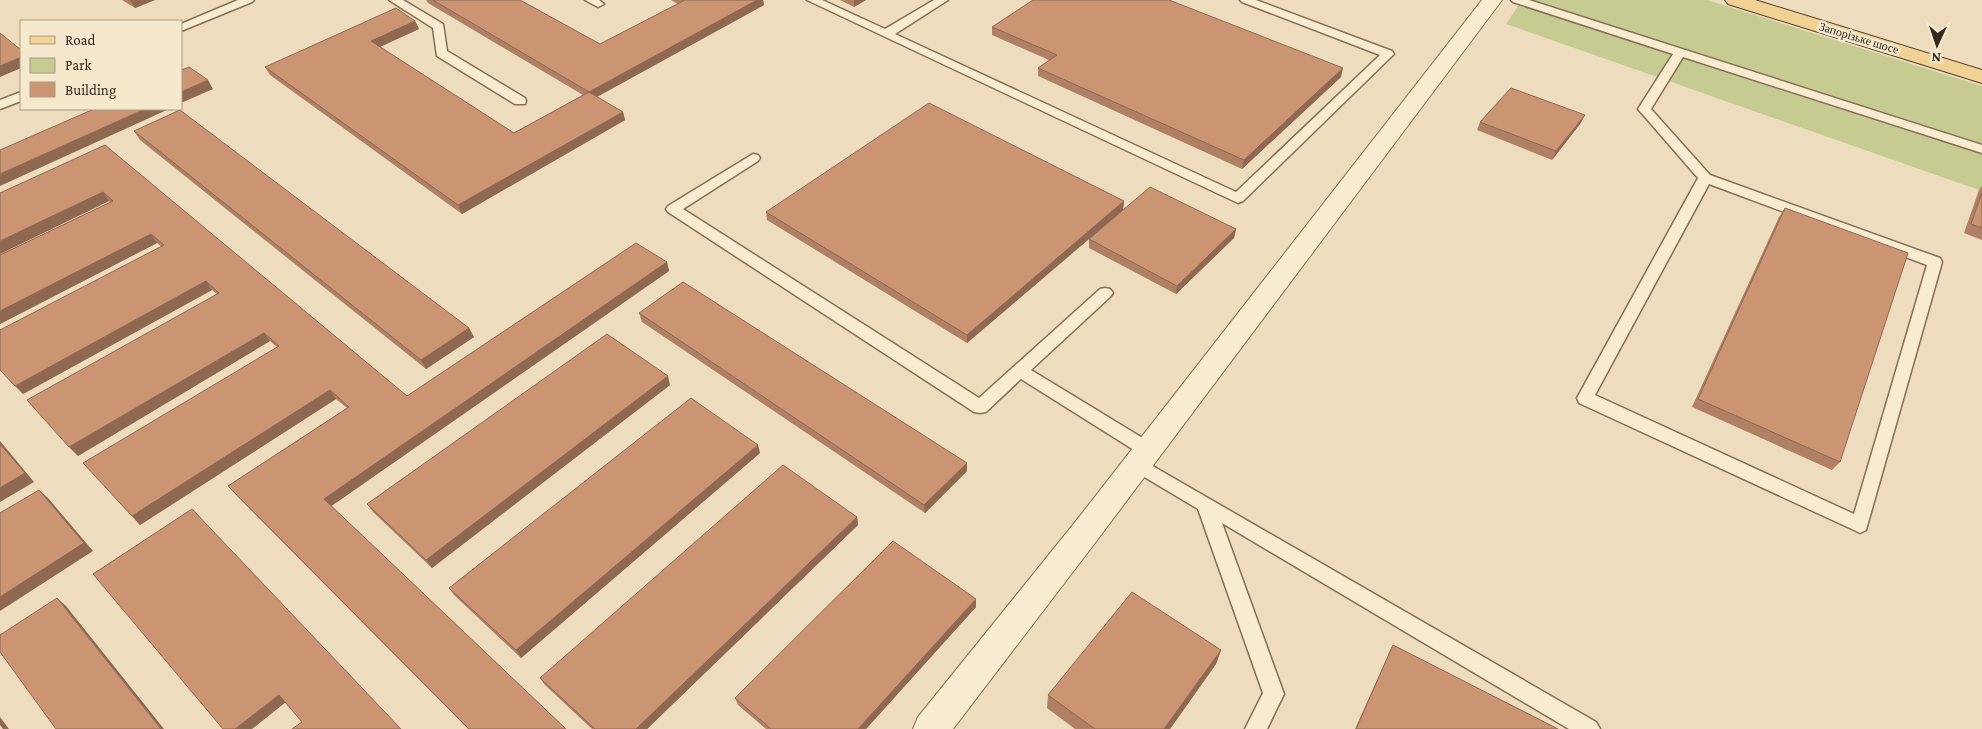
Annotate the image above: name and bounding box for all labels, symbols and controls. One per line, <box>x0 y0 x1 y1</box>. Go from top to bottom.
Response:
street label: Запорізьке шосе <box>1817 19 1901 57</box>
legend <box>20 20 182 110</box>
north arrow <box>1912 20 1962 70</box>
text: Road <box>65 32 96 48</box>
text: N <box>1931 50 1942 66</box>
text: Park <box>65 57 92 73</box>
text: Building <box>65 82 116 99</box>

